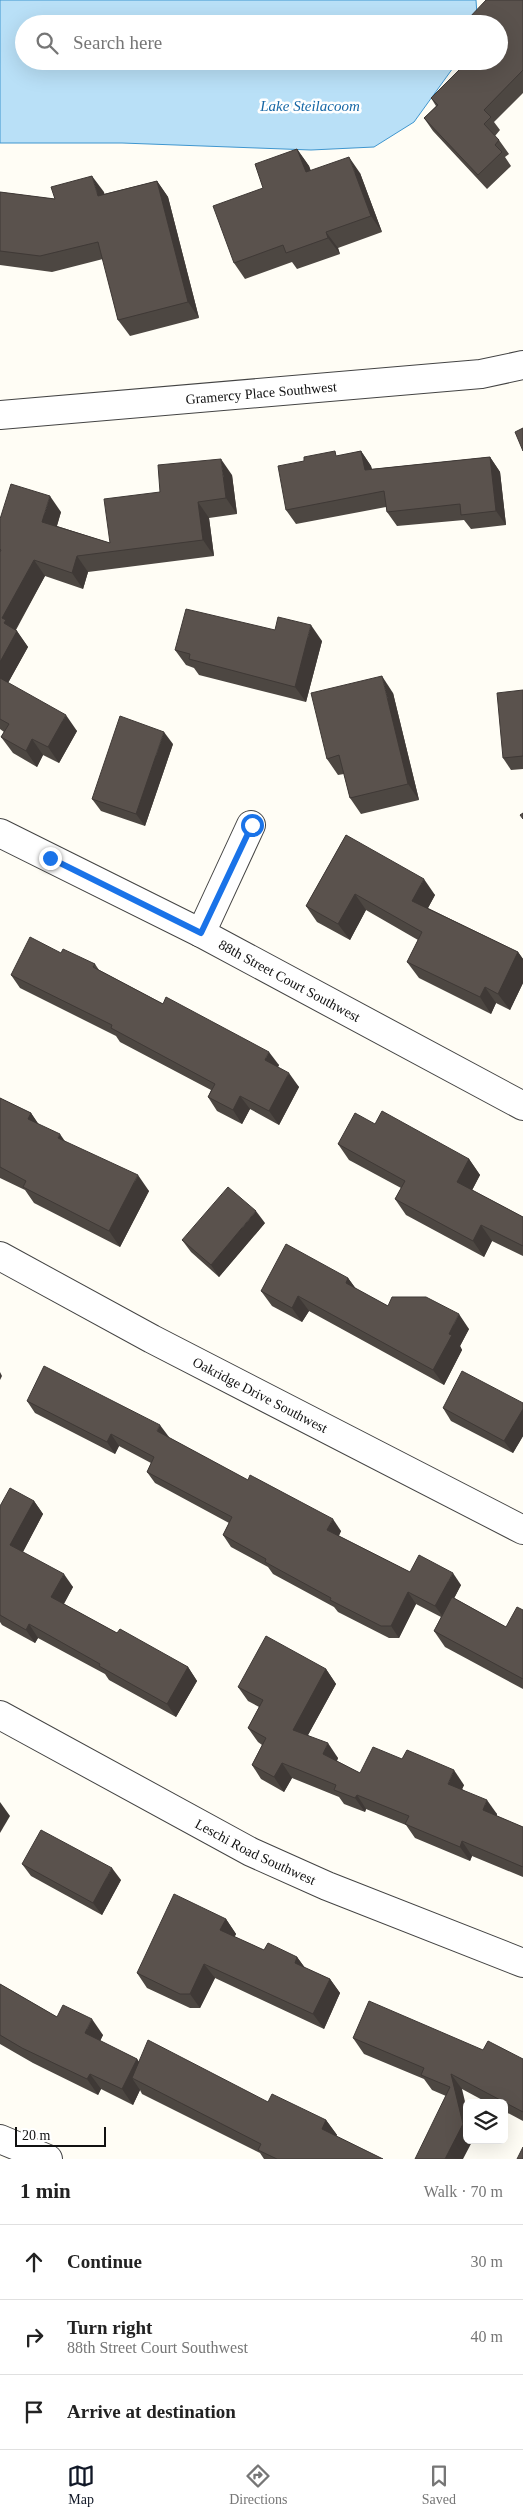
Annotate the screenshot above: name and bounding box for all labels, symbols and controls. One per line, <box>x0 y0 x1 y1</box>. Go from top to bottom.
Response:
search box <box>15 15 508 70</box>
icon: search <box>33 29 61 57</box>
text: Search here <box>73 32 162 53</box>
water label: Lake Steilacoom <box>259 98 360 114</box>
street label: Gramercy Place Southwest <box>185 379 337 407</box>
route start <box>241 814 264 837</box>
route end <box>39 847 62 870</box>
street label: 88th Street Court Southwest <box>216 937 363 1025</box>
street label: Oakridge Drive Southwest <box>190 1354 330 1436</box>
street label: Leschi Road Southwest <box>193 1816 318 1888</box>
map controls <box>463 2099 508 2144</box>
button: layers <box>463 2099 508 2144</box>
scale bar <box>15 2124 106 2147</box>
text: 20 m <box>22 2128 50 2143</box>
text: 1 min <box>20 2179 71 2203</box>
text: Walk · 70 m <box>424 2183 503 2200</box>
icon: ahead <box>20 2248 48 2276</box>
text: Continue <box>67 2251 142 2272</box>
text: 30 m <box>471 2253 503 2270</box>
text: Turn right <box>67 2317 152 2338</box>
icon: right <box>20 2323 48 2351</box>
text: 40 m <box>471 2328 503 2345</box>
text: 88th Street Court Southwest <box>67 2339 248 2356</box>
icon: arrive <box>20 2398 48 2426</box>
text: Arrive at destination <box>67 2401 236 2422</box>
tab: Map <box>67 2462 95 2508</box>
tab: Directions <box>229 2462 288 2508</box>
tab: Saved <box>422 2462 456 2508</box>

